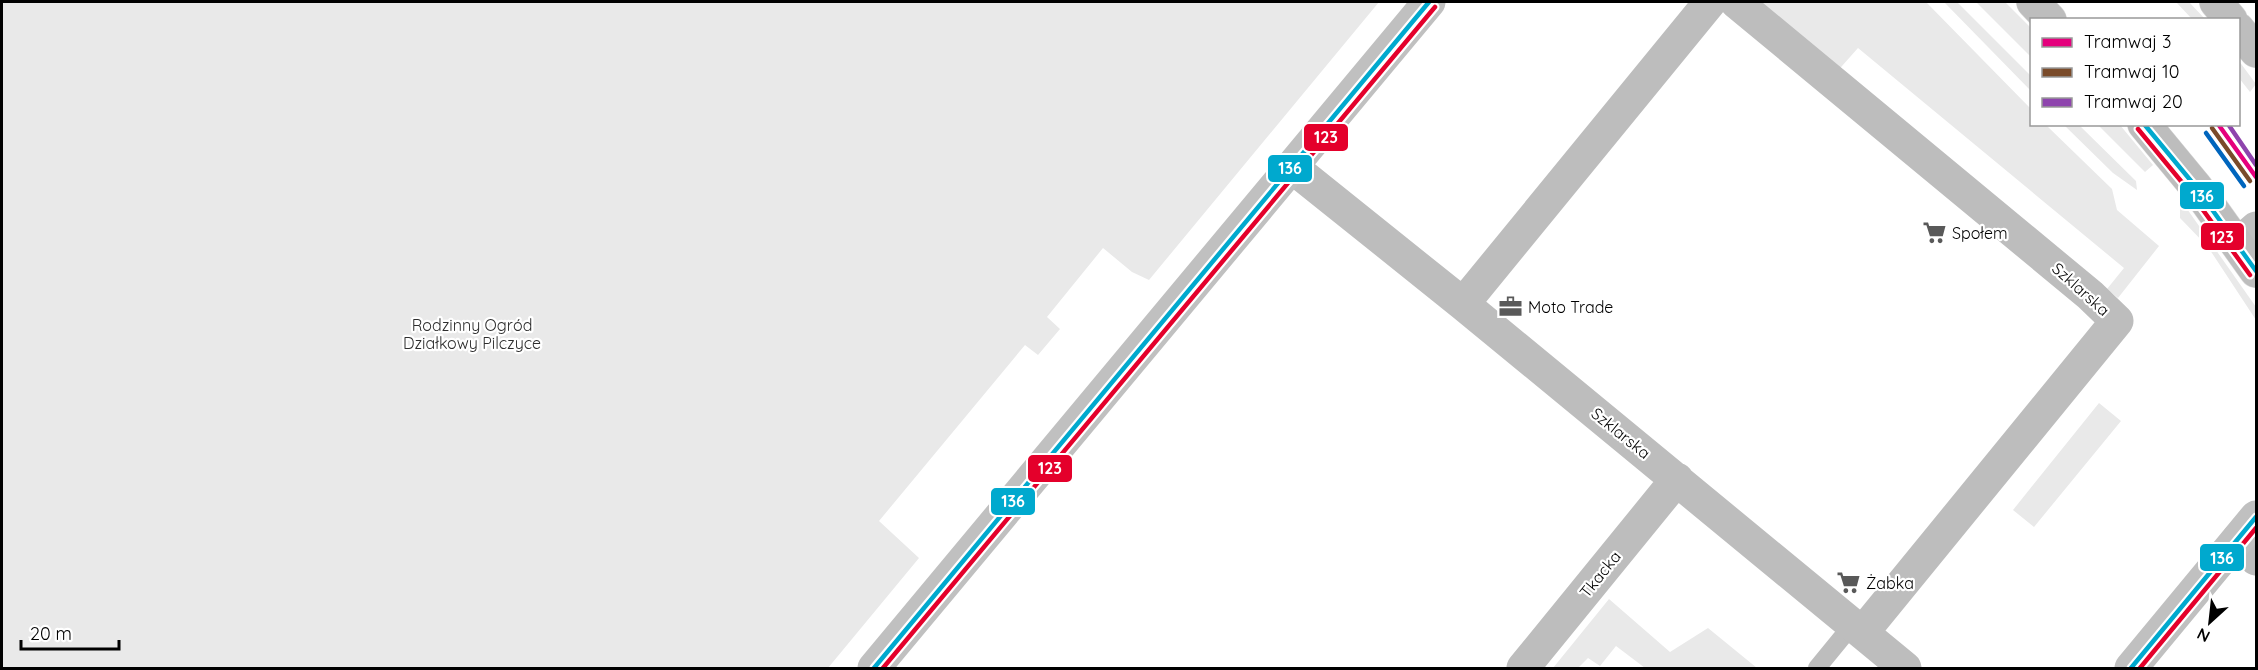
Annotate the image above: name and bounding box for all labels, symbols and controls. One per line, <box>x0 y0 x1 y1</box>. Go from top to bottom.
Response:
legend <box>2030 18 2240 126</box>
text: Tramwaj 3 <box>2084 30 2172 53</box>
text: Tramwaj 10 <box>2084 60 2180 83</box>
text: Tramwaj 20 <box>2084 90 2183 113</box>
line badge: 123 <box>1303 123 1349 152</box>
text: 123 <box>1314 127 1338 147</box>
line badge: 136 <box>1267 154 1313 183</box>
text: 136 <box>1278 158 1302 178</box>
line badge: 136 <box>2179 181 2225 210</box>
text: 136 <box>2190 186 2214 206</box>
supermarket icon: Społem <box>1921 220 1947 246</box>
line badge: 123 <box>2200 222 2245 251</box>
place label: Społem <box>1952 223 2008 243</box>
text: 123 <box>2210 227 2234 247</box>
street label: Szklarska <box>2048 258 2114 320</box>
office icon: Moto Trade <box>1497 294 1523 320</box>
place label: Moto Trade <box>1528 297 1613 317</box>
park label: Rodzinny Ogród Działkowy Pilczyce <box>403 315 541 353</box>
street label: Szklarska <box>1587 403 1655 463</box>
line badge: 123 <box>1027 454 1073 483</box>
text: 123 <box>1038 458 1062 478</box>
line badge: 136 <box>990 487 1036 516</box>
text: 136 <box>1001 491 1025 511</box>
line badge: 136 <box>2199 543 2245 572</box>
street label: Tkacka <box>1575 547 1625 601</box>
text: 136 <box>2210 548 2234 568</box>
supermarket icon: Żabka <box>1835 570 1861 596</box>
place label: Żabka <box>1866 573 1914 593</box>
north arrow <box>2180 592 2240 652</box>
scale bar <box>21 613 118 651</box>
text: 20 m <box>30 622 72 645</box>
text: N <box>2193 624 2213 647</box>

